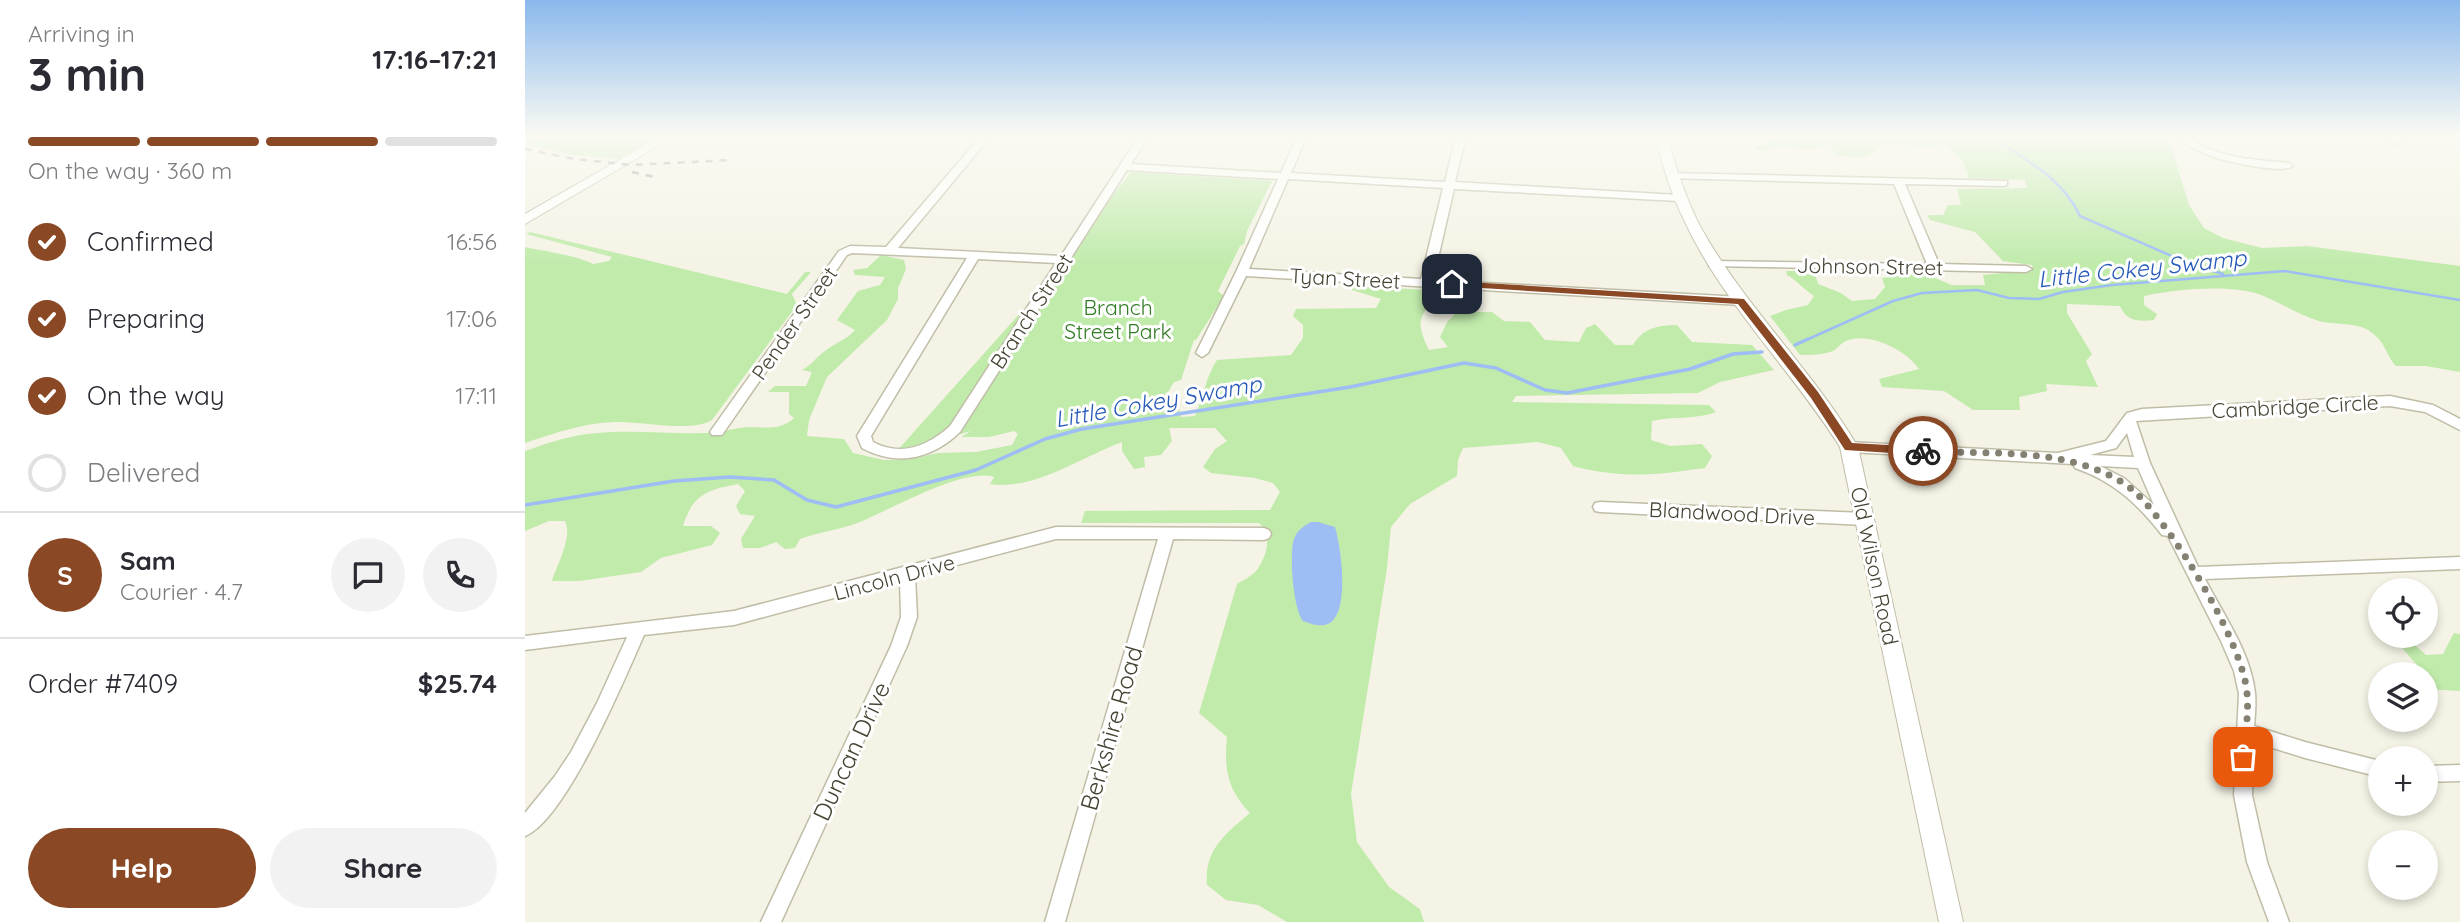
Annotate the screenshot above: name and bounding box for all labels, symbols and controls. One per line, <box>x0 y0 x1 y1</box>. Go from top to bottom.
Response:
text: Arriving in <box>28 19 135 48</box>
text: 17:16–17:21 <box>372 43 497 76</box>
text: 3 min <box>28 45 146 103</box>
text: On the way · 360 m <box>28 156 232 185</box>
icon: check <box>28 223 66 261</box>
text: Confirmed <box>87 225 214 258</box>
text: 16:56 <box>447 227 497 256</box>
water label: Little Cokey Swamp <box>2036 243 2249 293</box>
street label: Branch Street <box>984 248 1078 374</box>
street label: Johnson Street <box>1797 252 1943 280</box>
pin <box>1422 254 1482 314</box>
street label: Pender Street <box>745 261 843 385</box>
street label: Tyan Street <box>1289 262 1401 294</box>
icon: home <box>1433 265 1471 303</box>
park label: Branch Street Park <box>1064 294 1172 344</box>
icon: check <box>28 300 66 338</box>
text: Preparing <box>87 302 205 335</box>
text: 17:06 <box>446 304 497 333</box>
water label: Little Cokey Swamp <box>1052 368 1265 433</box>
icon: check <box>28 377 66 415</box>
text: On the way <box>87 379 225 412</box>
text: 17:11 <box>455 381 497 410</box>
street label: Cambridge Circle <box>2211 389 2379 423</box>
courier <box>1888 416 1958 486</box>
icon: bike <box>1904 432 1942 470</box>
text: Delivered <box>87 456 200 489</box>
street label: Old Wilson Road <box>1846 484 1904 648</box>
street label: Blandwood Drive <box>1648 496 1816 530</box>
button: chat <box>331 538 405 612</box>
button: phone <box>423 538 497 612</box>
text: Sam <box>120 544 176 577</box>
street label: Lincoln Drive <box>830 548 958 606</box>
text: S <box>57 559 73 592</box>
text: Courier · 4.7 <box>120 577 243 606</box>
map controls <box>2368 578 2438 900</box>
button: locate <box>2368 578 2438 648</box>
street label: Berkshire Road <box>1073 642 1149 814</box>
button: layers <box>2368 662 2438 732</box>
text: Order #7409 <box>28 667 178 700</box>
text: $25.74 <box>418 667 497 700</box>
street label: Duncan Drive <box>806 677 896 825</box>
pin <box>2213 727 2273 787</box>
icon: bag <box>2224 738 2262 776</box>
button: + <box>2368 746 2438 816</box>
button: Help <box>28 828 256 908</box>
button: Share <box>270 828 497 908</box>
button: − <box>2368 830 2438 900</box>

